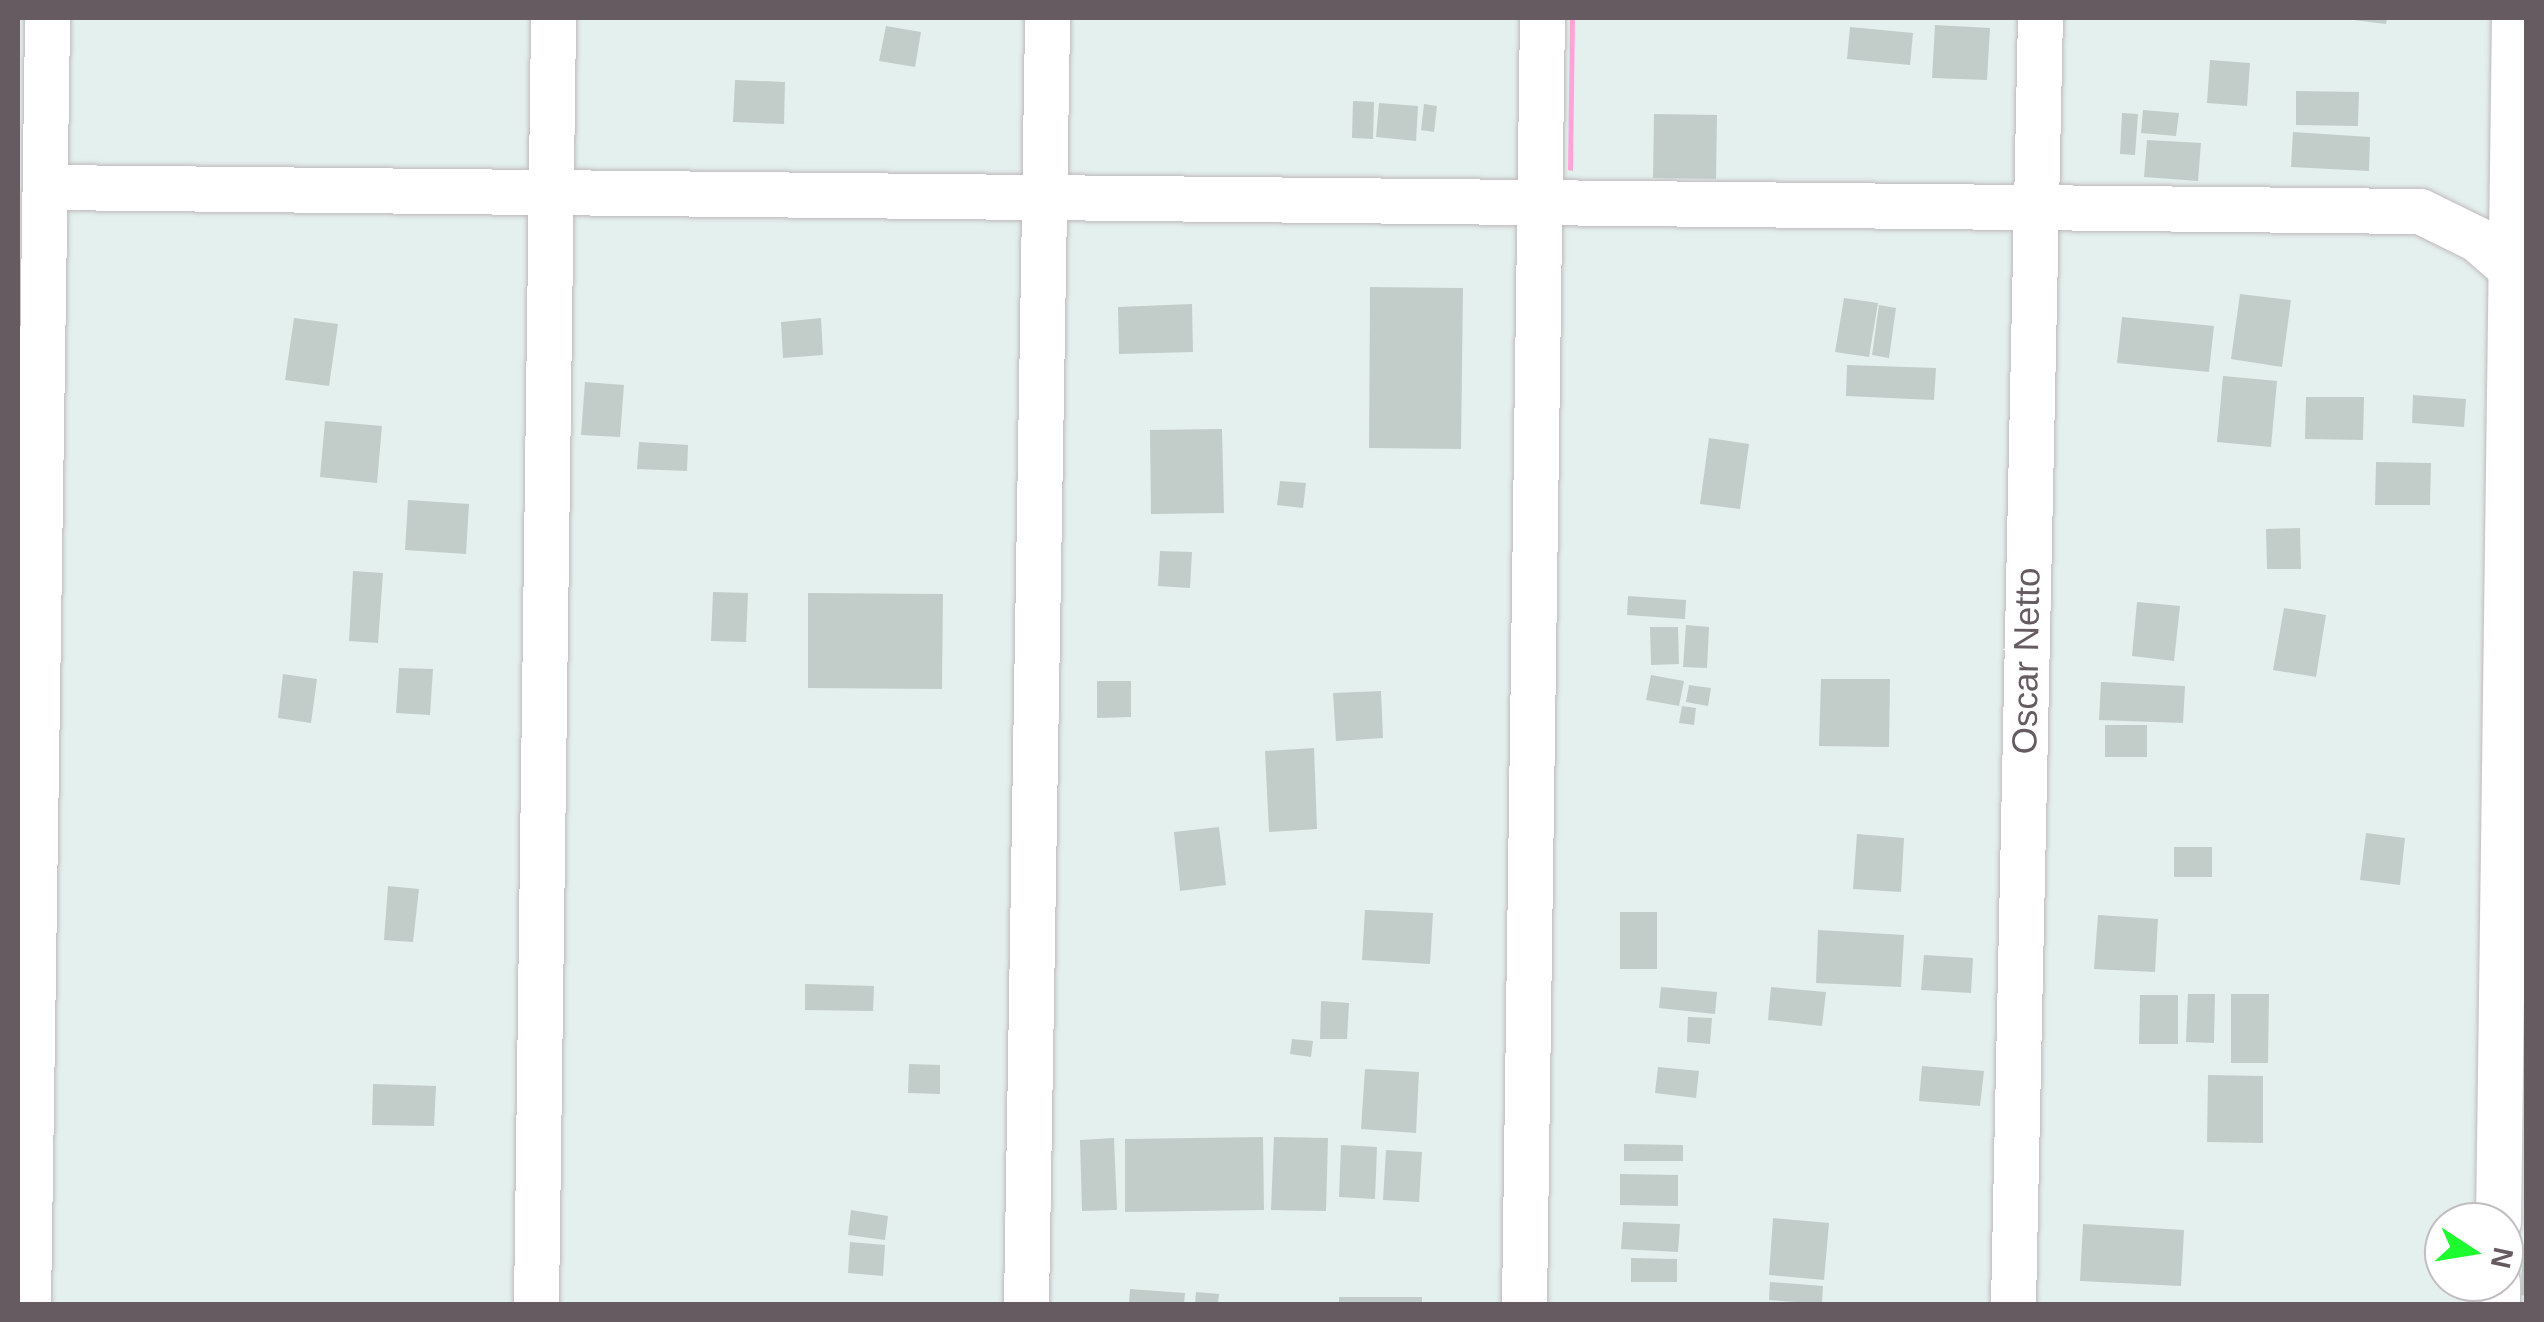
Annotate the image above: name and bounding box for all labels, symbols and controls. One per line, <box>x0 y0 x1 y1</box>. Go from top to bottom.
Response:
street label: Oscar Netto <box>2003 567 2049 755</box>
north arrow <box>2424 1202 2524 1302</box>
text: N <box>2485 1245 2519 1271</box>

